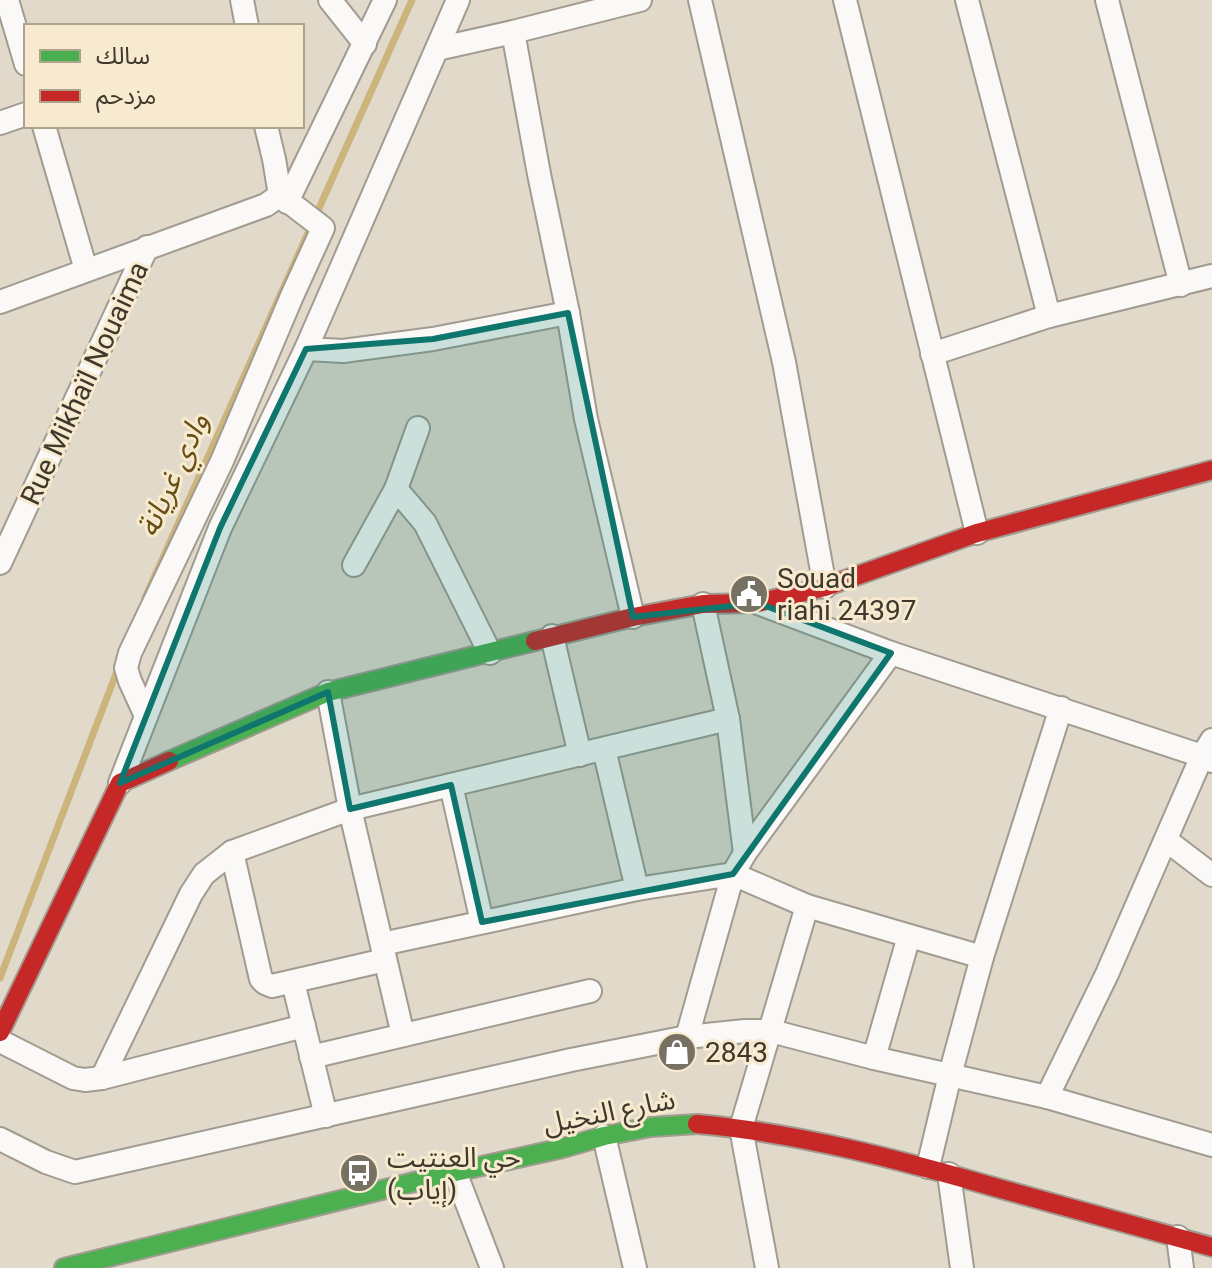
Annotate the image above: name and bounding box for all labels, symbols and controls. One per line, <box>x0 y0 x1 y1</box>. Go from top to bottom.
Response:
legend <box>24 24 304 128</box>
text: سالك <box>96 42 150 70</box>
text: مزدحم <box>96 82 156 113</box>
street label: Rue Mikhaïl Nouaima <box>14 256 155 510</box>
water label: وادي غريانة <box>130 408 221 544</box>
place label: Souad riahi 24397 <box>777 562 916 627</box>
public building icon: Souad riahi 24397 <box>728 573 770 615</box>
shop icon: 2843 <box>656 1031 698 1073</box>
place label: 2843 <box>705 1036 768 1069</box>
street label: شارع النخيل <box>540 1083 679 1144</box>
place label: حي العنتيت (إياب) <box>387 1141 521 1208</box>
bus stop icon: حي العنتيت (إياب) <box>338 1152 380 1194</box>

